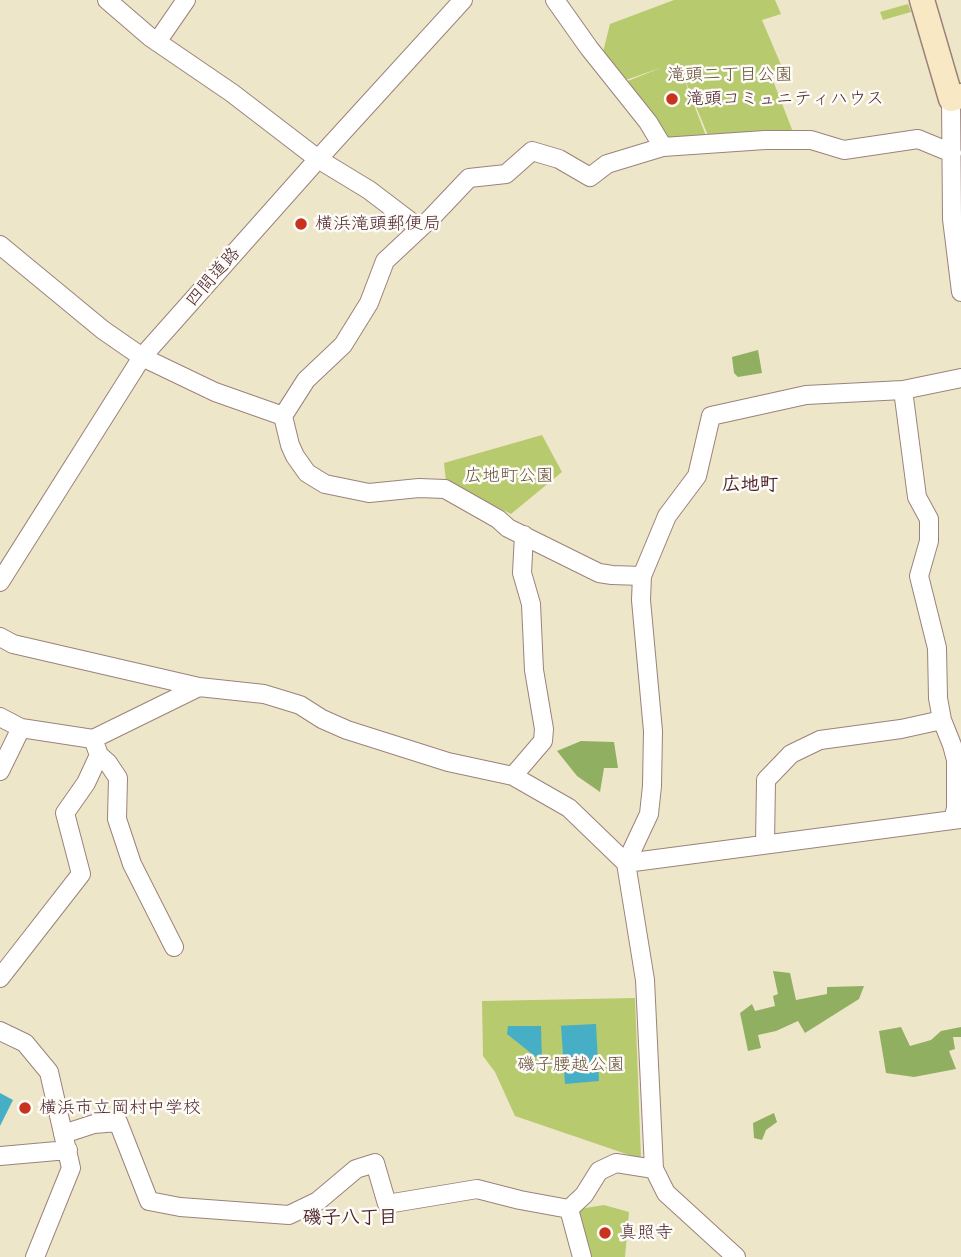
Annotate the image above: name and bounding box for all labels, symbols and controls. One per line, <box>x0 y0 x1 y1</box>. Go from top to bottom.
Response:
park label: 滝頭二丁目公園 <box>667 64 793 86</box>
place label: 滝頭コミュニティハウス <box>686 88 884 110</box>
marker: 滝頭コミュニティハウス <box>664 91 680 107</box>
place label: 横浜滝頭郵便局 <box>315 213 441 235</box>
marker: 横浜滝頭郵便局 <box>293 216 309 232</box>
street label: 四間道路 <box>181 243 245 311</box>
park label: 広地町公園 <box>464 465 554 487</box>
district label: 広地町 <box>722 474 778 496</box>
park label: 磯子腰越公園 <box>517 1054 625 1076</box>
place label: 横浜市立岡村中学校 <box>39 1097 201 1119</box>
marker: 横浜市立岡村中学校 <box>17 1100 33 1116</box>
district label: 磯子八丁目 <box>303 1207 397 1229</box>
place label: 真照寺 <box>619 1222 673 1244</box>
marker: 真照寺 <box>597 1225 613 1241</box>

